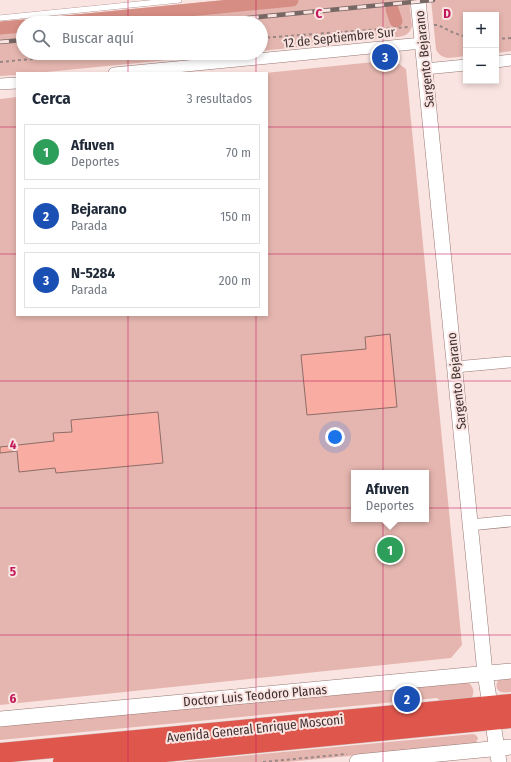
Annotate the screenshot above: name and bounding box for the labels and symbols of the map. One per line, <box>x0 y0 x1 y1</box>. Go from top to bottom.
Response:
text: C <box>316 6 323 21</box>
text: D <box>443 6 451 21</box>
street label: Sargento Bejarano <box>412 9 437 108</box>
street label: 12 de Septiembre Sur <box>282 24 396 51</box>
pin: 3 <box>372 42 398 72</box>
street label: Sargento Bejarano <box>444 331 469 430</box>
your location <box>325 427 345 447</box>
text: 4 <box>10 437 17 452</box>
pin: 1 <box>377 535 403 565</box>
text: 5 <box>10 564 16 579</box>
street label: Doctor Luis Teodoro Planas <box>183 682 328 709</box>
pin: 2 <box>394 684 420 714</box>
text: 6 <box>10 691 17 706</box>
street label: Avenida General Enrique Mosconi <box>166 712 344 745</box>

